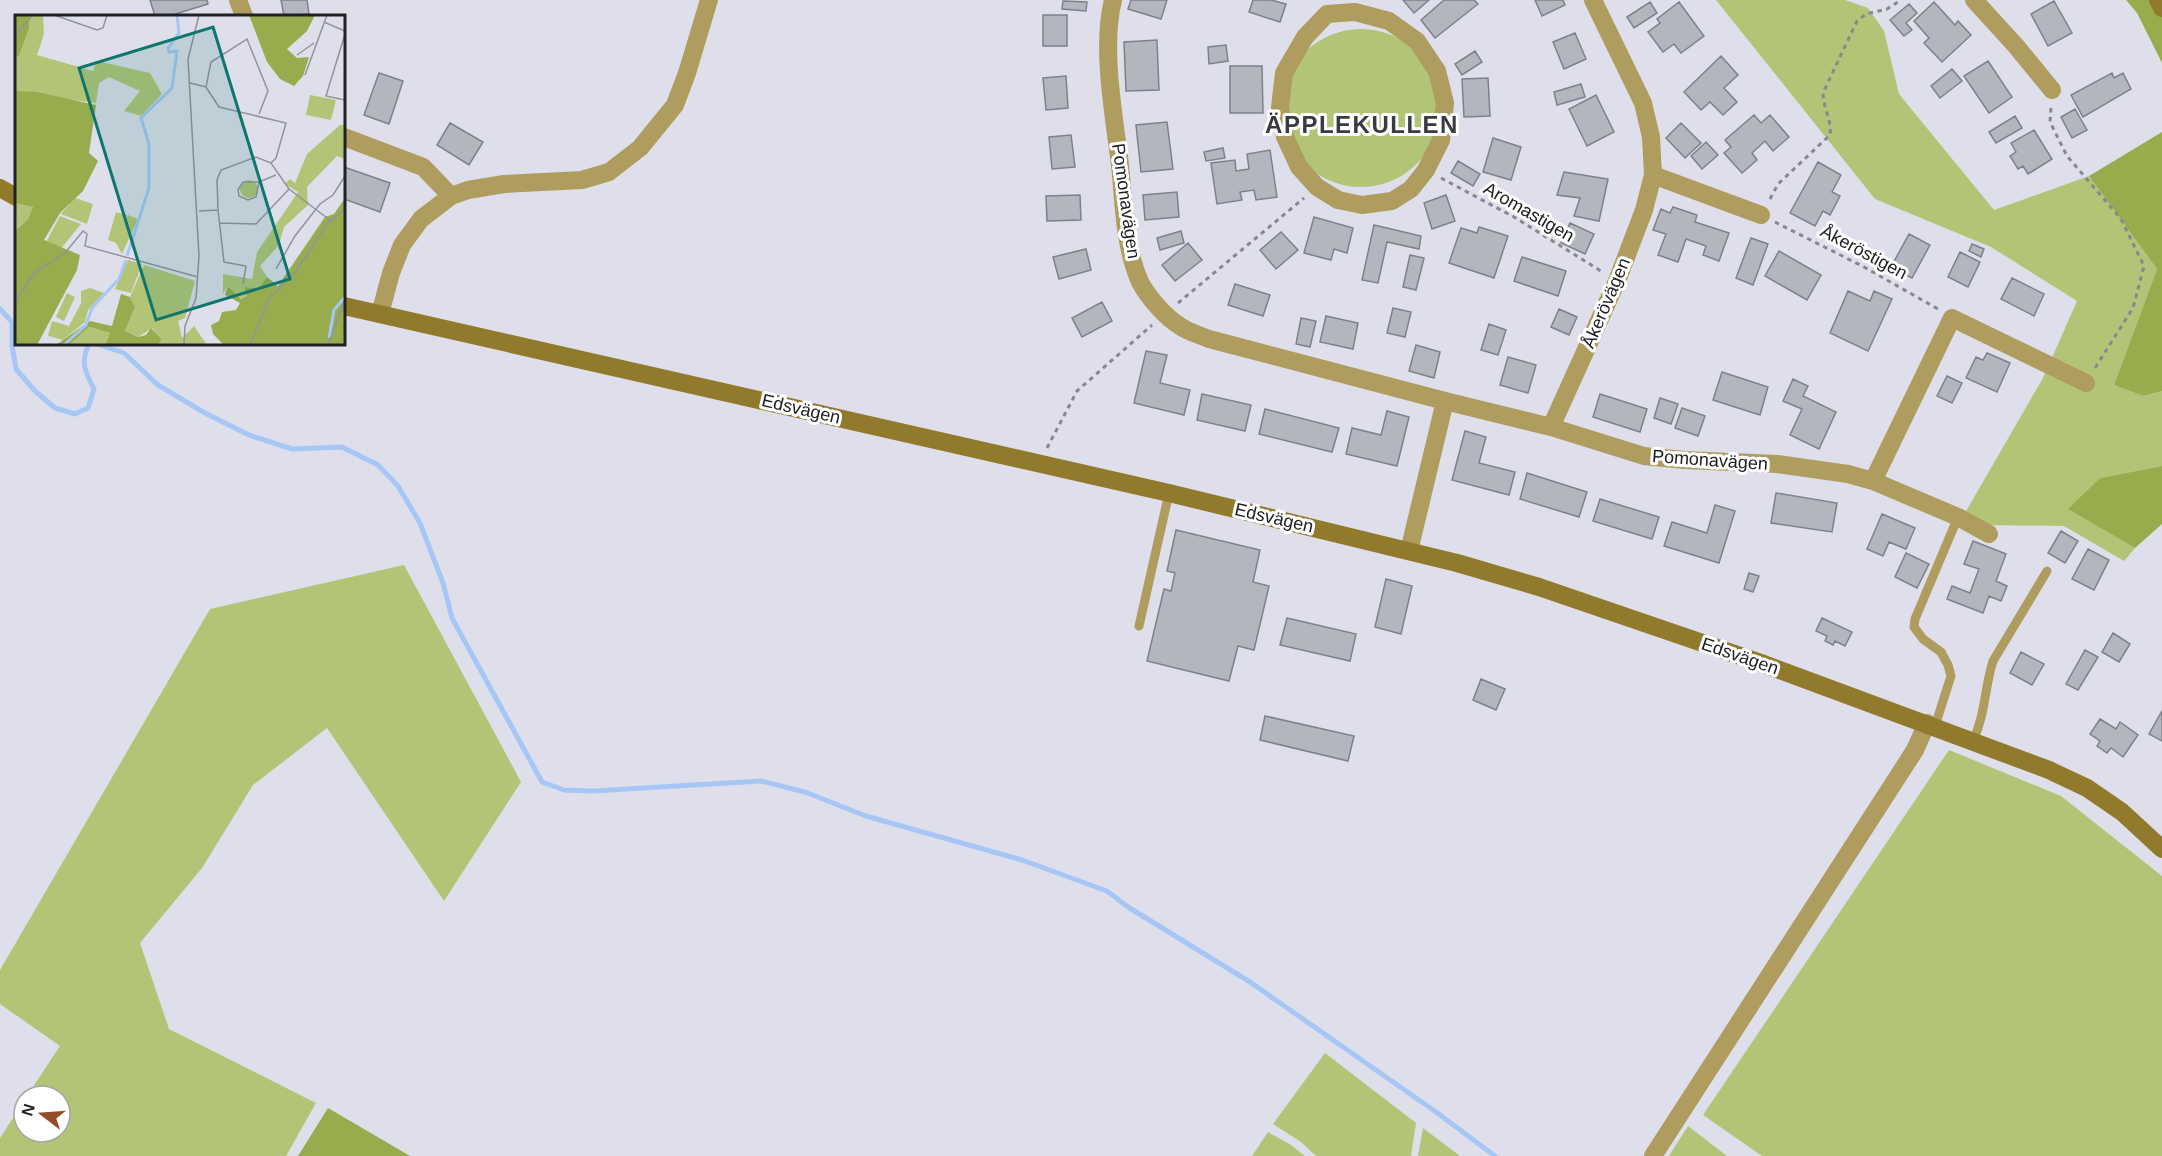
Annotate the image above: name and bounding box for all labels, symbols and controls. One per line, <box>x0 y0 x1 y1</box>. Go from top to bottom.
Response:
inset map <box>15 15 345 345</box>
district label: ÄPPLEKULLEN <box>1265 111 1459 138</box>
street label: Pomonavägen <box>1108 142 1144 260</box>
street label: Aromastigen <box>1480 178 1578 246</box>
street label: Åkeröstigen <box>1817 221 1911 283</box>
street label: Åkerövägen <box>1578 255 1634 351</box>
street label: Edsvägen <box>760 390 842 428</box>
street label: Pomonavägen <box>1651 446 1769 474</box>
street label: Edsvägen <box>1233 499 1315 537</box>
street label: Edsvägen <box>1699 634 1781 678</box>
north arrow <box>12 1084 72 1144</box>
text: N <box>18 1102 38 1118</box>

